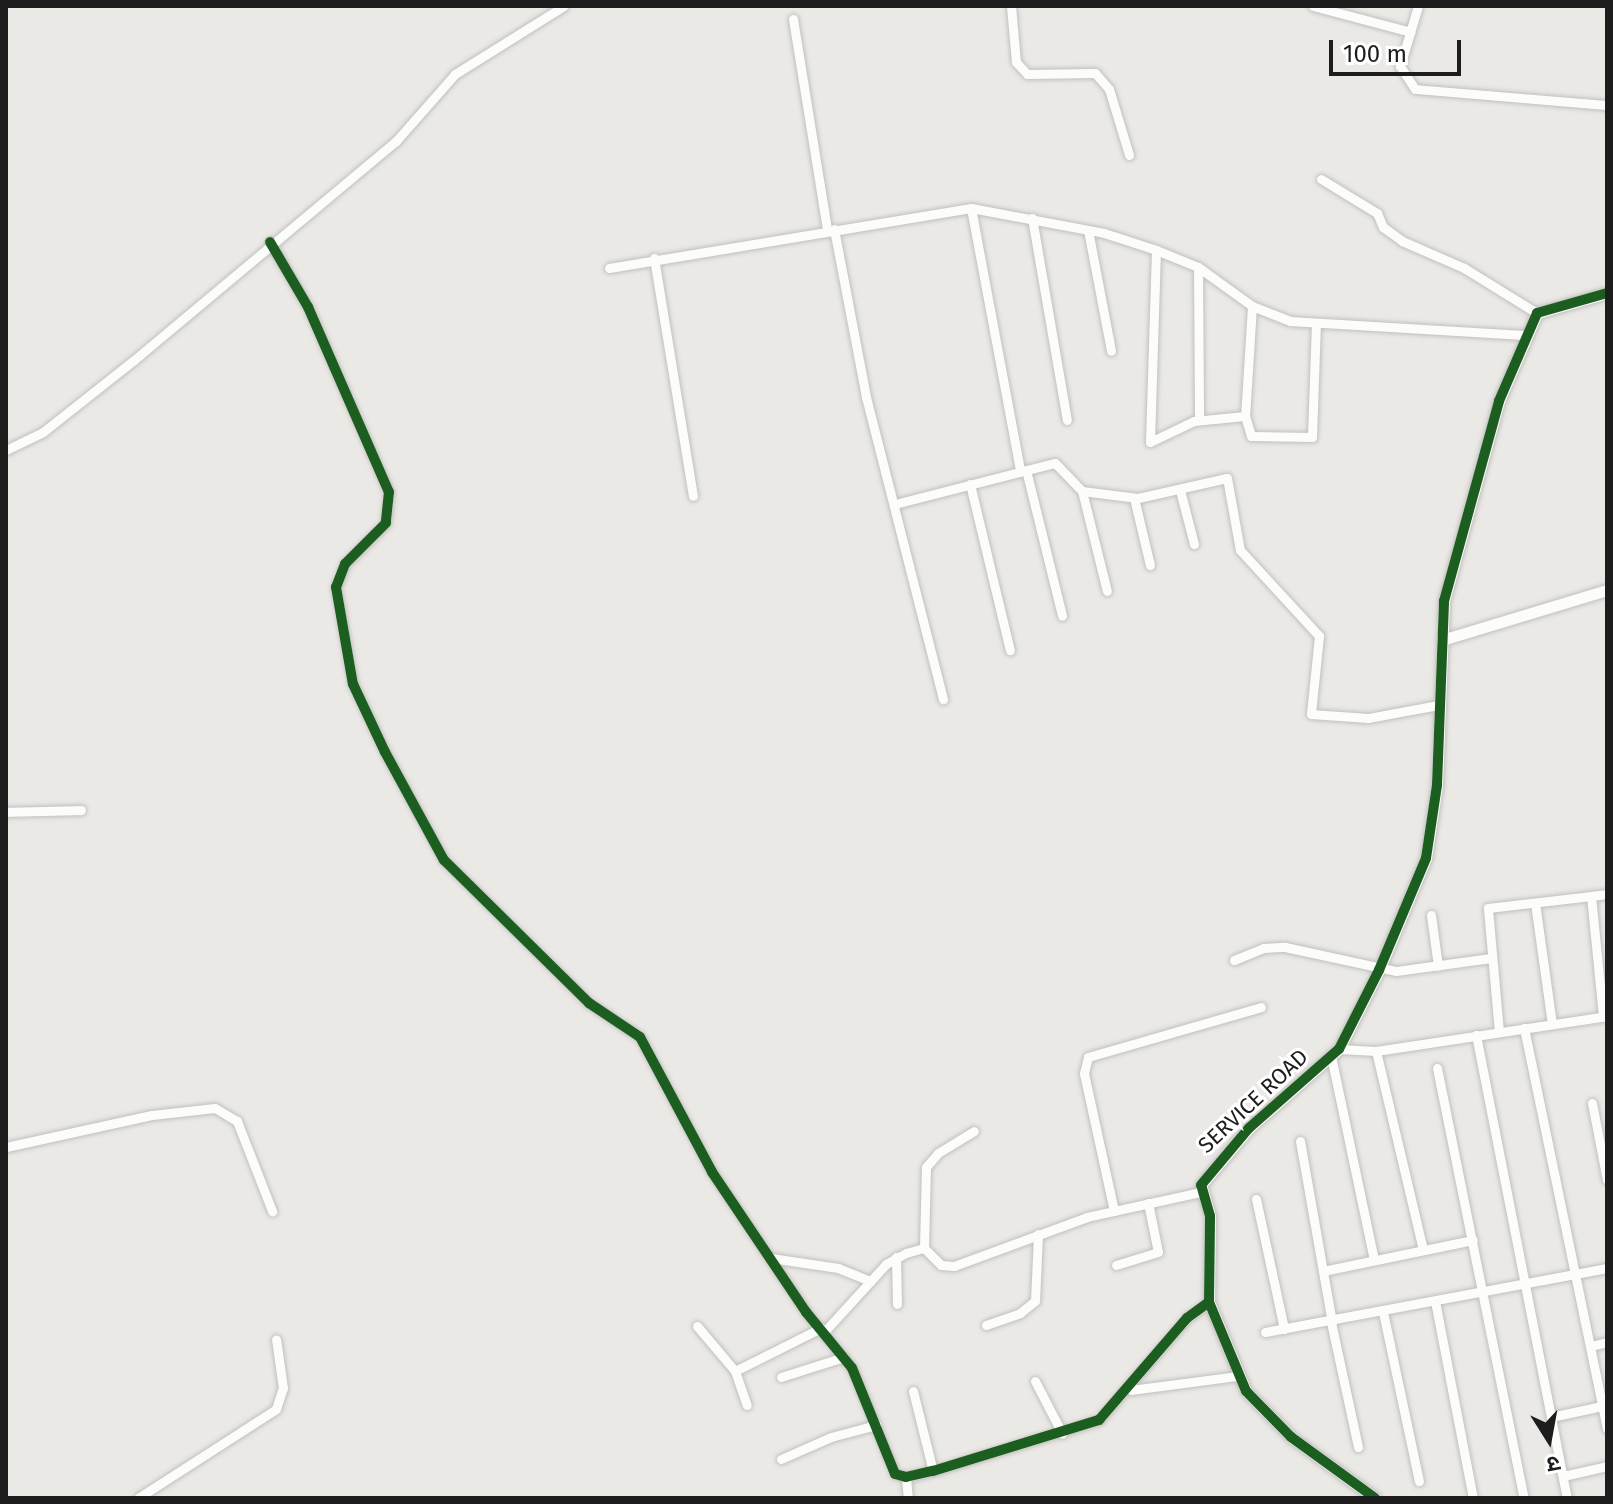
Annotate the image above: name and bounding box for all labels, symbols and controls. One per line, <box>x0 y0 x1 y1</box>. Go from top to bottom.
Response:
scale bar <box>1333 24 1465 74</box>
text: 100 m <box>1343 40 1407 68</box>
street label: SERVICE ROAD <box>1193 1043 1313 1159</box>
north arrow <box>1509 1400 1589 1480</box>
text: उ <box>1545 1450 1563 1479</box>

